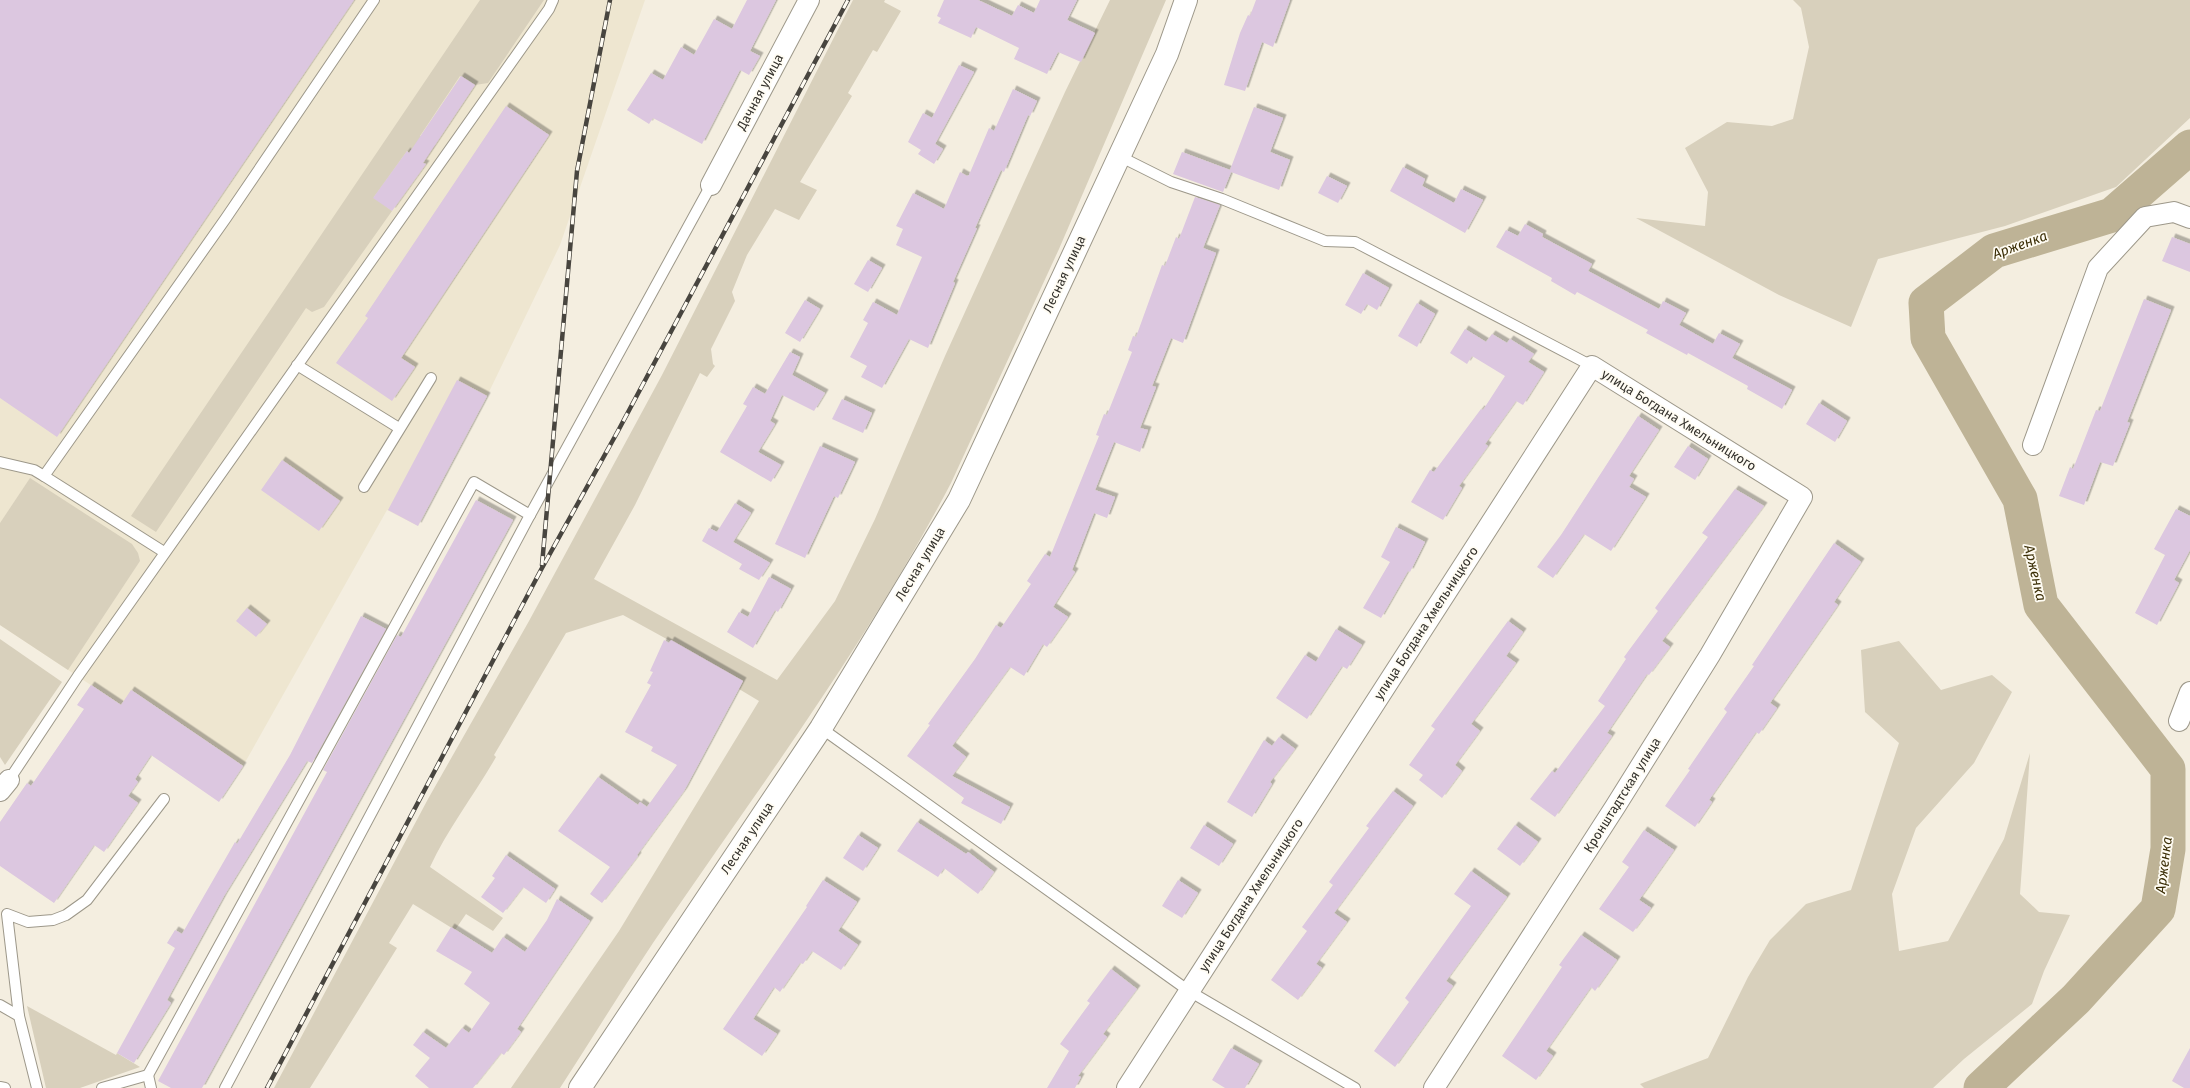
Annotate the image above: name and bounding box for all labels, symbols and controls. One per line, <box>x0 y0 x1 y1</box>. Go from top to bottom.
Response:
street label: Дачная улица <box>733 51 786 133</box>
water label: Арженка <box>1989 227 2050 263</box>
street label: Лесная улица <box>1040 233 1088 315</box>
street label: улица Богдана Хмельницкого <box>1599 366 1759 474</box>
street label: Лесная улица <box>892 524 948 604</box>
water label: Арженка <box>2020 542 2050 603</box>
street label: улица Богдана Хмельницкого <box>1371 544 1481 702</box>
street label: Кронштадтская улица <box>1580 735 1664 855</box>
street label: Лесная улица <box>717 799 777 877</box>
street label: улица Богдана Хмельницкого <box>1196 816 1306 974</box>
water label: Арженка <box>2152 836 2176 895</box>

